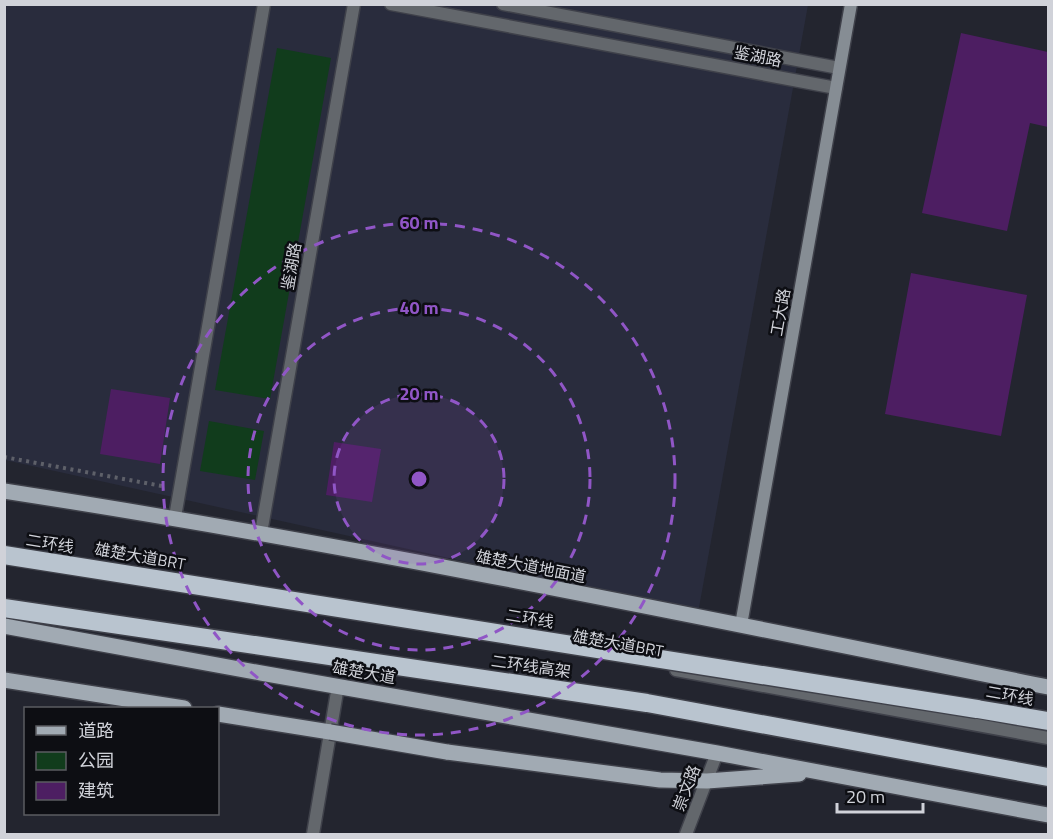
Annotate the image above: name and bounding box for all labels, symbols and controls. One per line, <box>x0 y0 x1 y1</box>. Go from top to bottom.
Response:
street label: 鉴湖路 <box>732 40 784 72</box>
text: 60 m <box>399 209 439 236</box>
street label: 鉴湖路 <box>275 240 307 292</box>
street label: 工大路 <box>764 286 796 338</box>
text: 40 m <box>399 294 439 321</box>
text: 20 m <box>399 380 439 407</box>
centre of rings <box>409 469 429 489</box>
street label: 二环线 <box>24 527 76 559</box>
street label: 雄楚大道BRT <box>93 536 188 576</box>
street label: 雄楚大道地面道 <box>474 544 588 588</box>
street label: 二环线 <box>504 602 556 634</box>
street label: 雄楚大道BRT <box>571 623 666 663</box>
street label: 二环线高架 <box>490 649 572 683</box>
street label: 雄楚大道 <box>330 655 398 689</box>
street label: 二环线 <box>984 679 1036 711</box>
legend <box>24 707 219 815</box>
text: 道路 <box>78 717 114 744</box>
text: 公园 <box>78 747 114 774</box>
street label: 崇文路 <box>666 761 706 815</box>
scale bar <box>837 776 922 814</box>
text: 建筑 <box>78 777 114 804</box>
text: 20 m <box>846 783 885 810</box>

